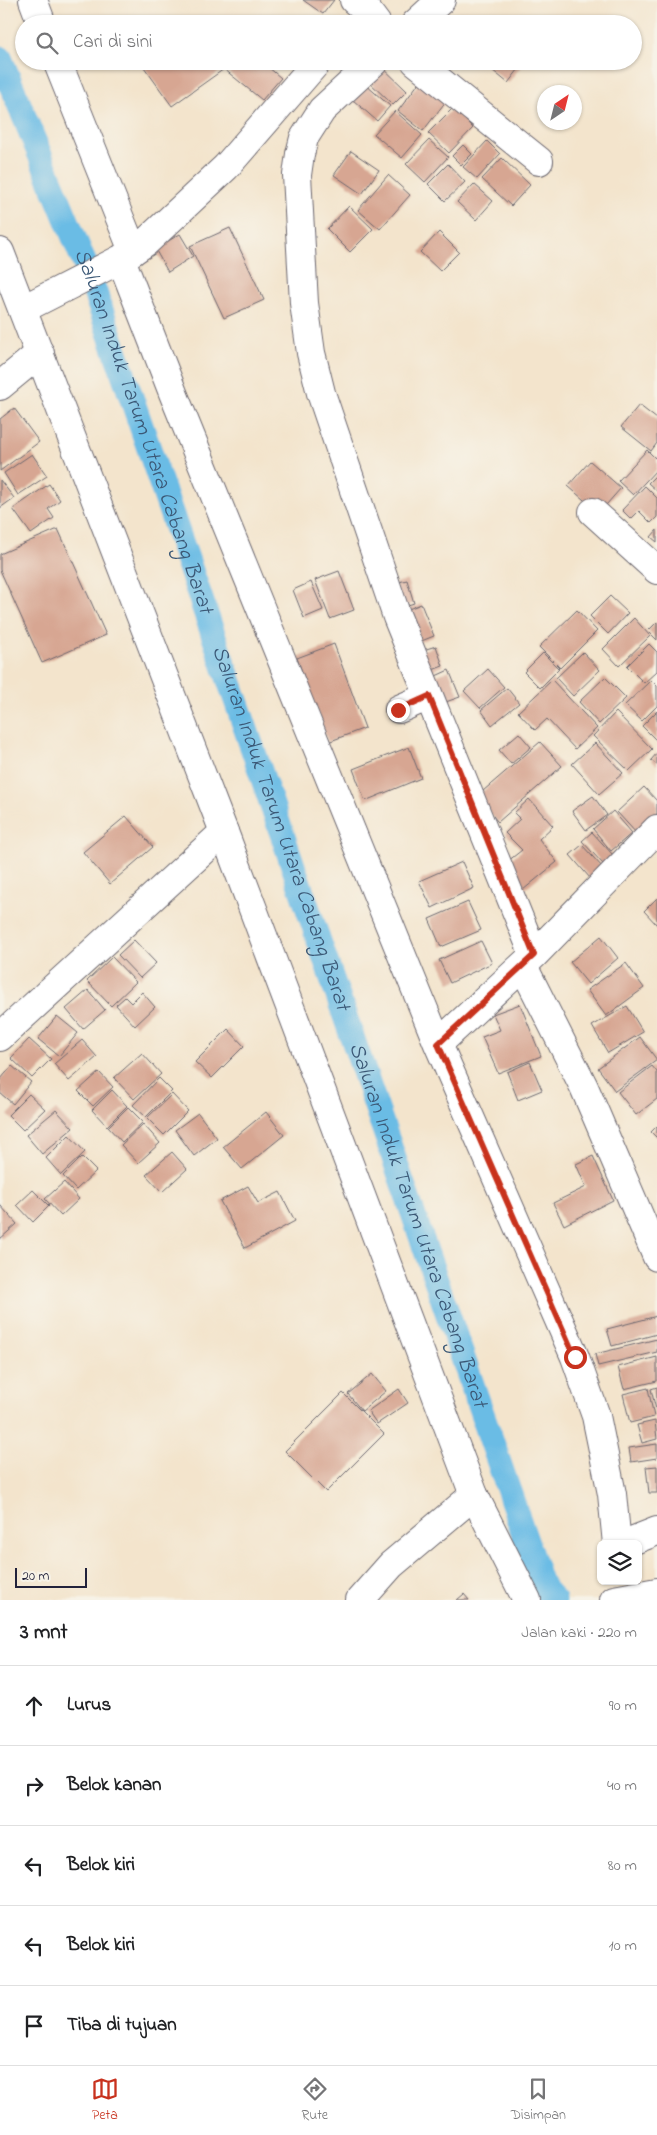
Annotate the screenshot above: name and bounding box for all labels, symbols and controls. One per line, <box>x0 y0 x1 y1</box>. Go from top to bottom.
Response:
search box <box>15 15 642 70</box>
icon: search <box>33 29 61 57</box>
text: Cari di sini <box>73 29 152 56</box>
north arrow <box>537 85 582 130</box>
water label: Saluran Induk Tarum Utara Cabang Barat <box>65 244 222 620</box>
water label: Saluran Induk Tarum Utara Cabang Barat <box>202 642 359 1017</box>
route end <box>387 699 410 722</box>
water label: Saluran Induk Tarum Utara Cabang Barat <box>339 1039 496 1415</box>
route start <box>564 1346 587 1369</box>
map controls <box>597 1540 642 1585</box>
button: layers <box>597 1540 642 1585</box>
scale bar <box>15 1565 88 1588</box>
text: 20 m <box>22 1566 49 1587</box>
text: 3 mnt <box>20 1618 68 1648</box>
text: Jalan kaki · 220 m <box>521 1621 637 1645</box>
icon: ahead <box>20 1692 48 1720</box>
text: Lurus <box>67 1692 111 1719</box>
text: 90 m <box>609 1694 637 1718</box>
icon: right <box>20 1772 48 1800</box>
text: Belok kanan <box>67 1772 161 1799</box>
text: 40 m <box>607 1774 637 1798</box>
icon: left <box>20 1852 48 1880</box>
text: Belok kiri <box>67 1852 135 1879</box>
text: 80 m <box>608 1854 637 1878</box>
icon: left <box>20 1932 48 1960</box>
text: Belok kiri <box>67 1932 135 1959</box>
text: 10 m <box>609 1934 637 1958</box>
icon: arrive <box>20 2012 48 2040</box>
text: Tiba di tujuan <box>67 2012 177 2039</box>
tab: Peta <box>91 2075 119 2126</box>
tab: Rute <box>301 2075 329 2126</box>
tab: Disimpan <box>511 2075 566 2126</box>

